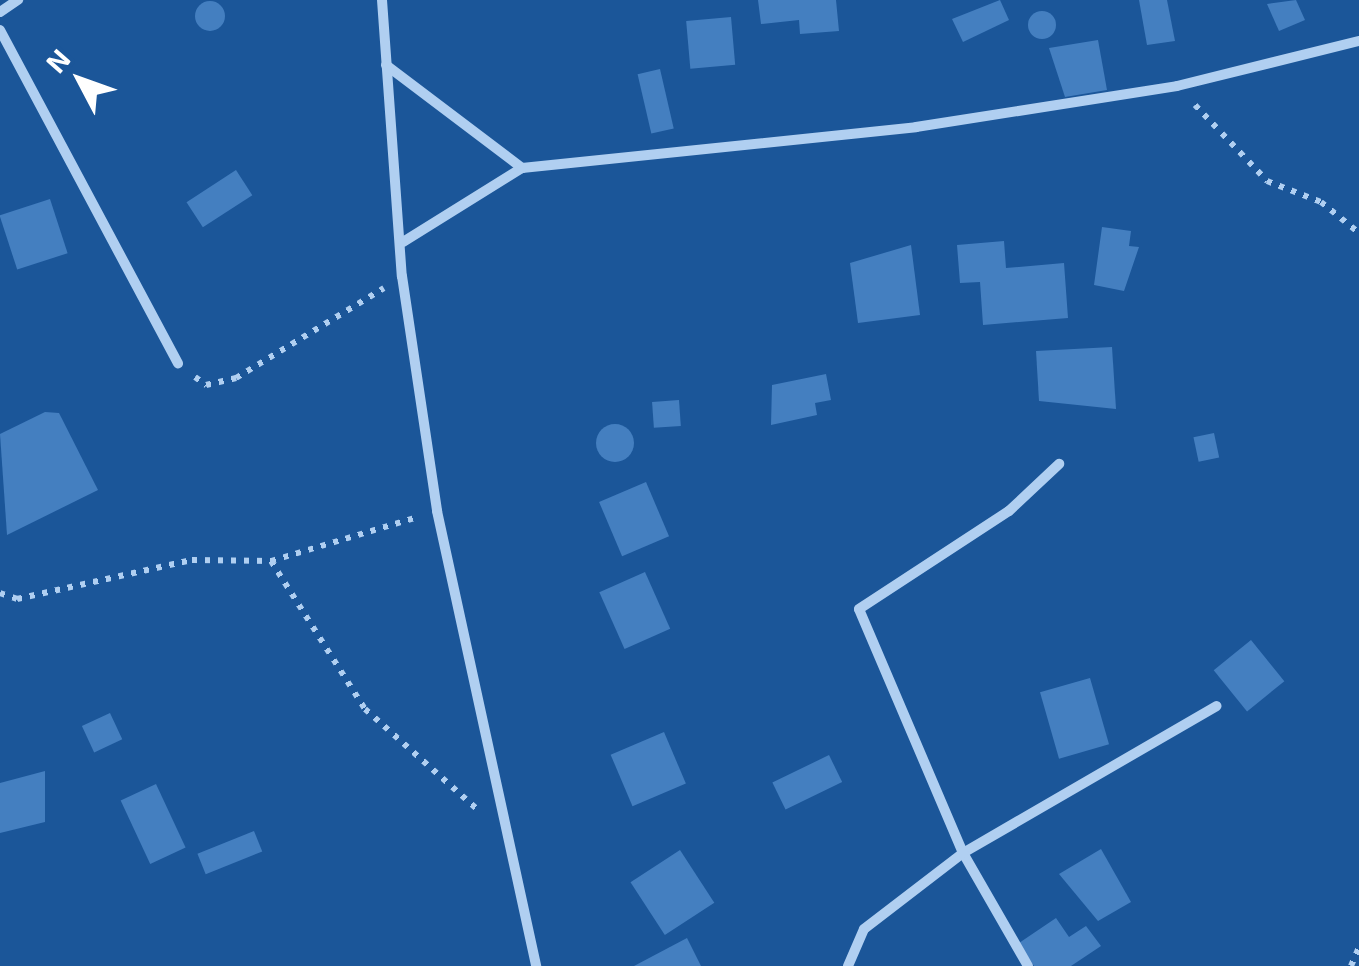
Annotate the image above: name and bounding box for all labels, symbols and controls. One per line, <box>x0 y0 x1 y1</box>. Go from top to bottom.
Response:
north arrow <box>30 30 130 130</box>
text: N <box>38 42 77 79</box>

